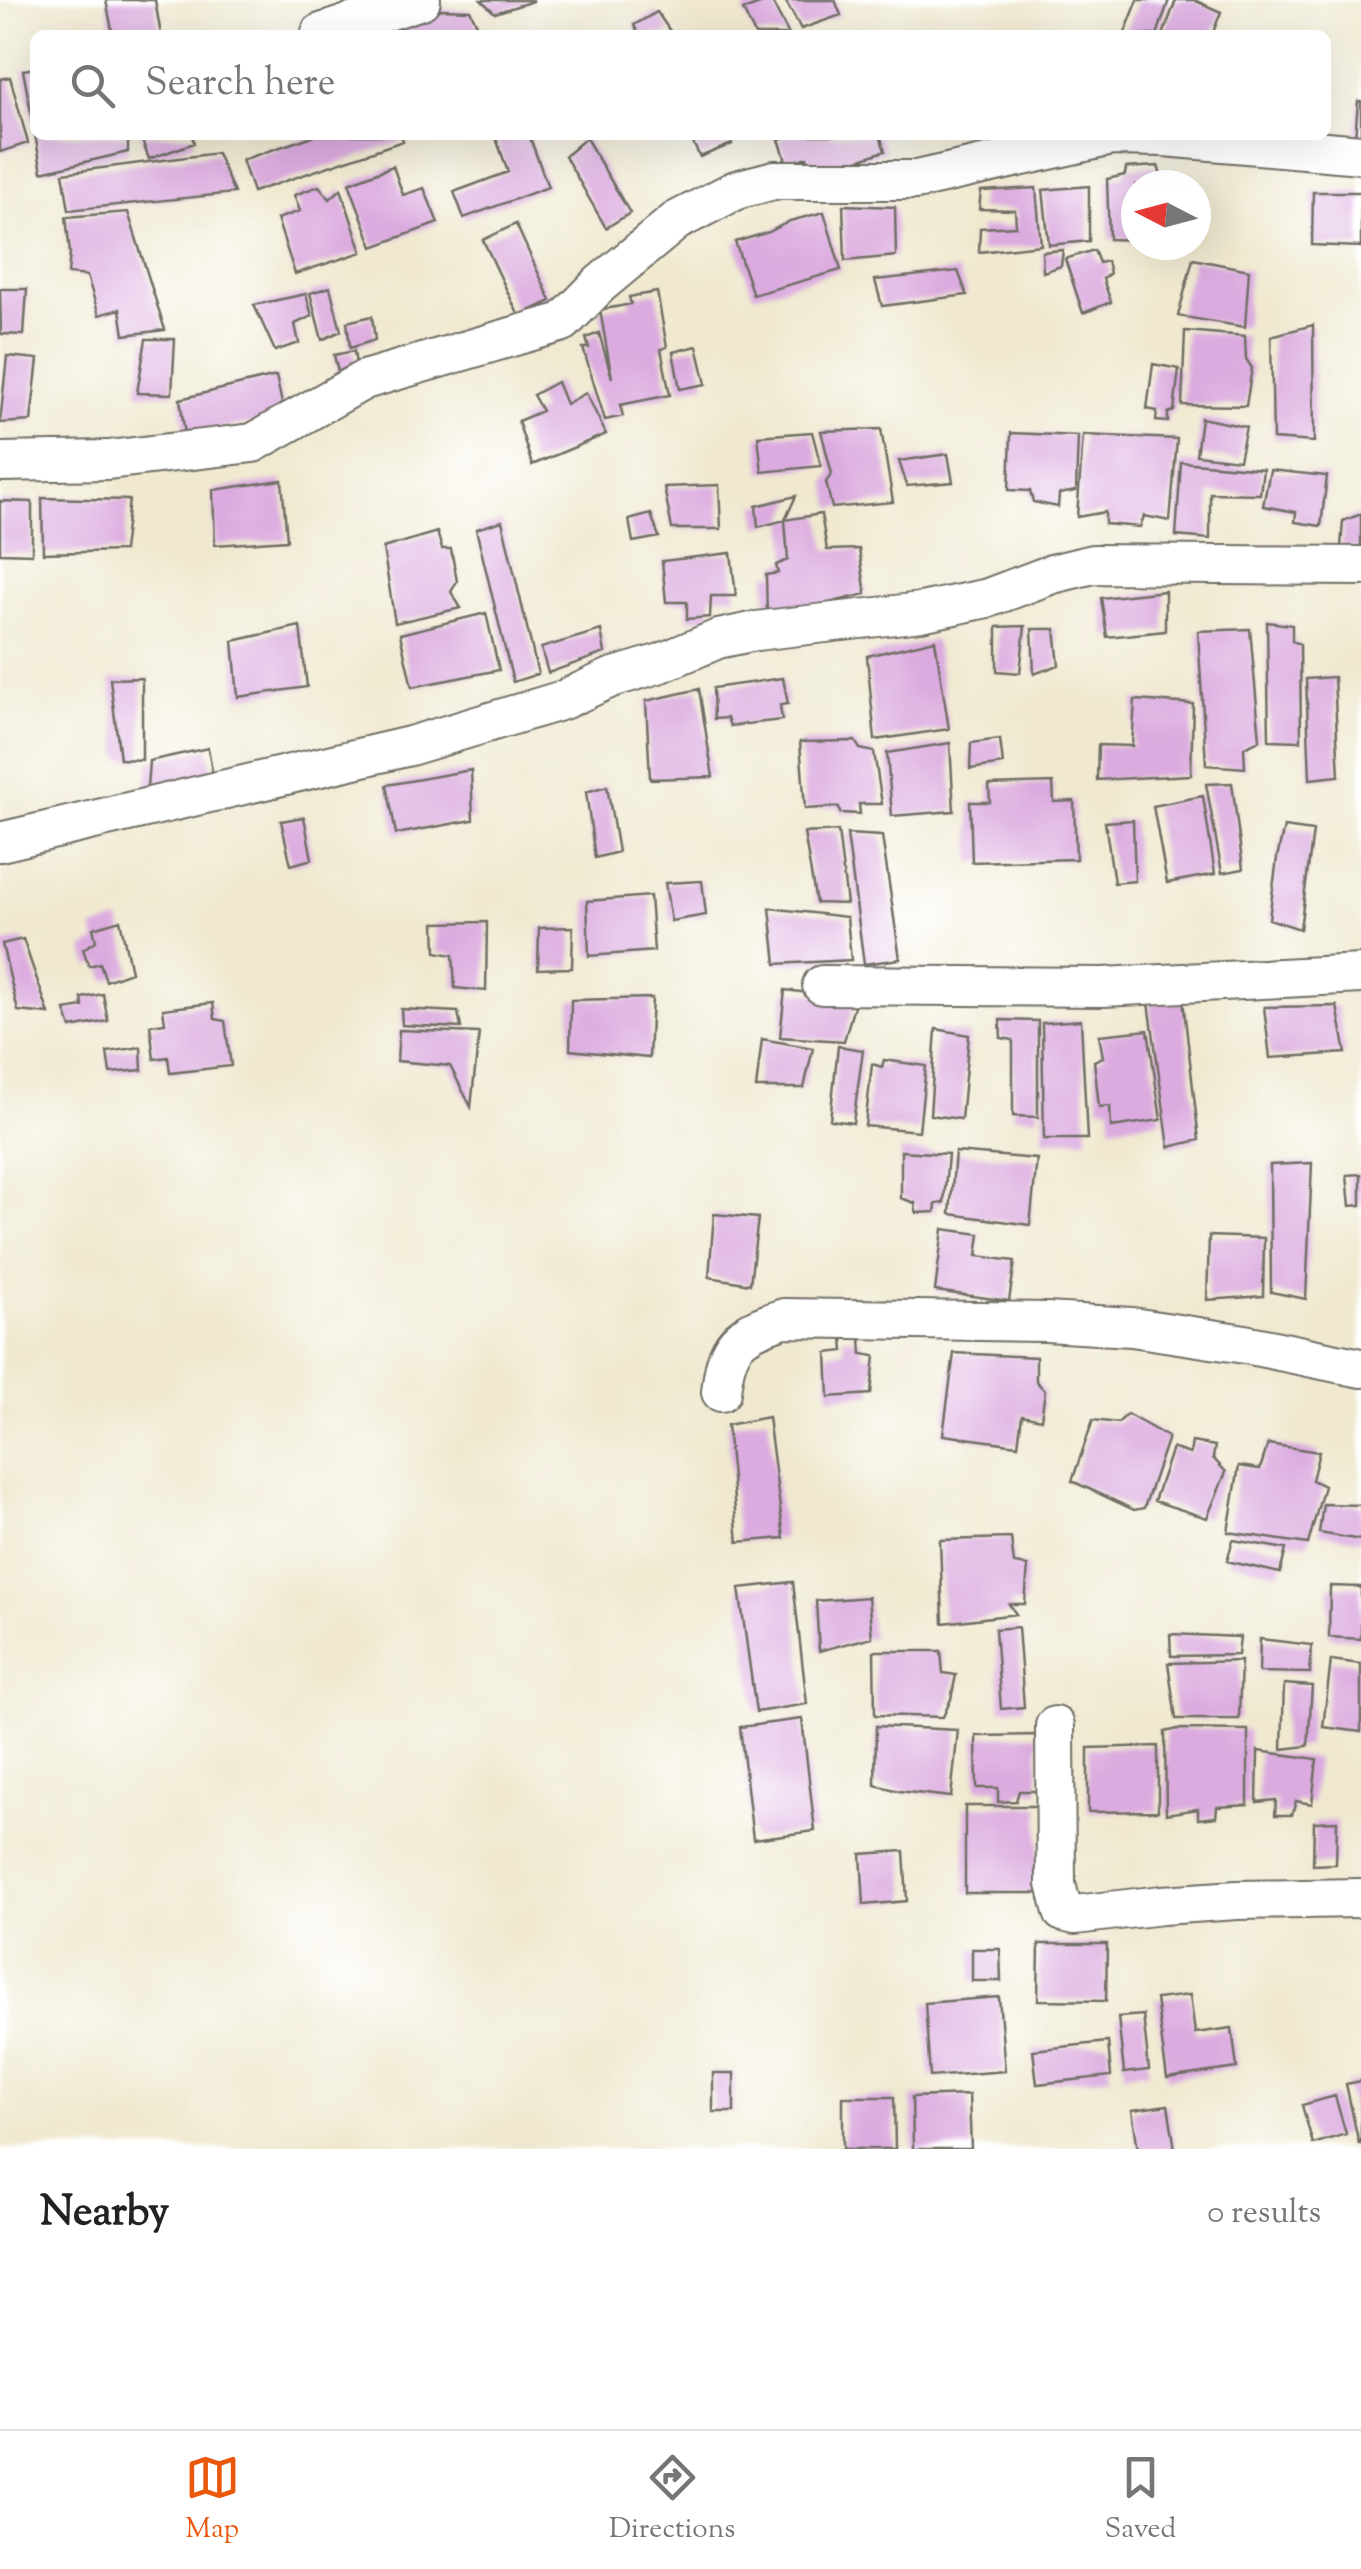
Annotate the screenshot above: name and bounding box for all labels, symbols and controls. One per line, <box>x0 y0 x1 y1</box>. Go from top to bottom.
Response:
search box <box>30 30 1331 140</box>
icon: search <box>65 58 120 113</box>
text: Search here <box>145 58 336 112</box>
north arrow <box>1121 170 1211 260</box>
text: Nearby <box>40 2184 169 2244</box>
text: 0 results <box>1207 2191 1321 2237</box>
tab: Map <box>185 2450 240 2550</box>
tab: Directions <box>609 2450 735 2550</box>
tab: Saved <box>1104 2450 1176 2550</box>

